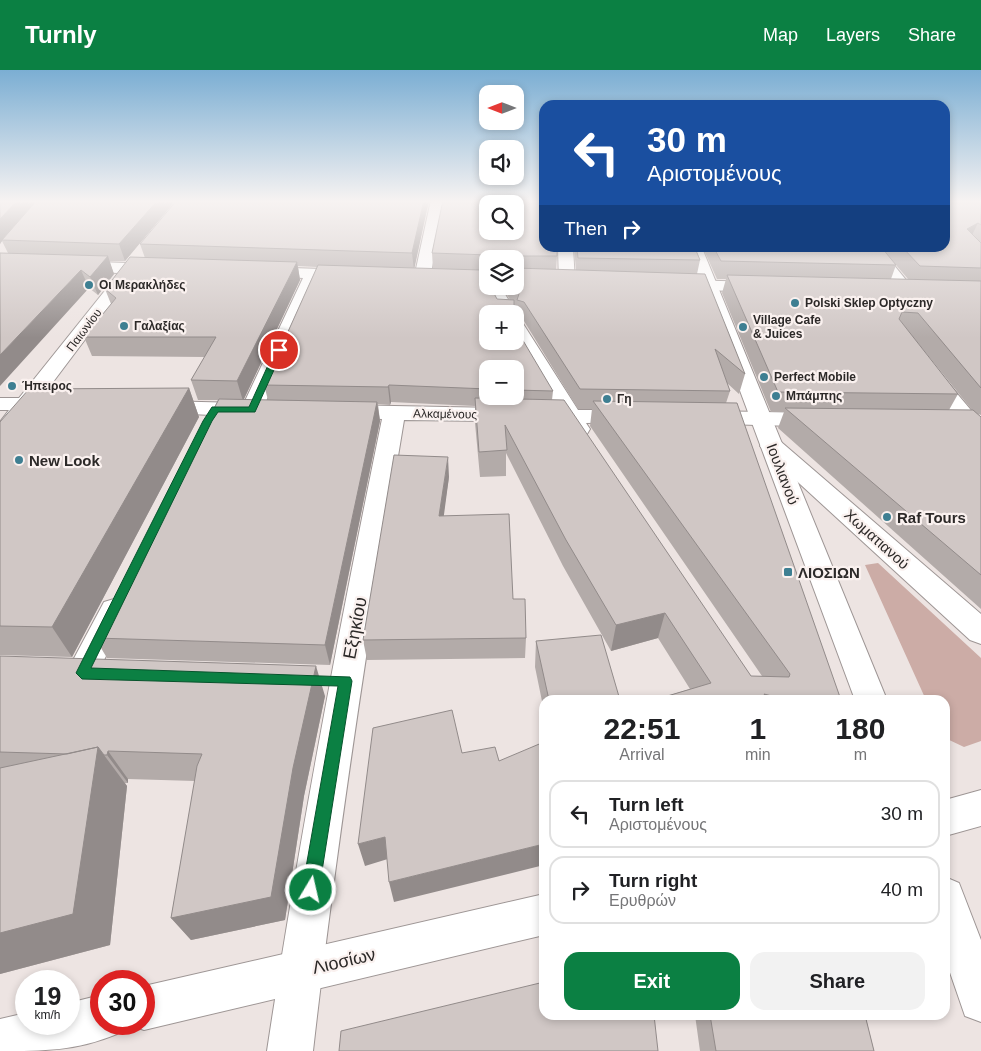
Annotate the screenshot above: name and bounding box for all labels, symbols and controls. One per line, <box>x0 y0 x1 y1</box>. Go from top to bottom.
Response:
text: Turnly <box>25 21 97 48</box>
text: Map <box>763 25 798 45</box>
text: Layers <box>826 25 880 45</box>
text: Share <box>908 25 956 45</box>
north arrow <box>479 85 524 130</box>
map controls <box>479 85 524 405</box>
icon: left <box>564 120 629 185</box>
text: 30 m <box>647 120 727 159</box>
button: sound <box>479 140 524 185</box>
text: Αριστομένους <box>647 161 782 186</box>
button: search <box>479 195 524 240</box>
icon: right <box>617 215 645 243</box>
text: Then <box>564 218 607 239</box>
button: layers <box>479 250 524 295</box>
place label: Οι Μερακλήδες <box>99 278 185 292</box>
marker: Οι Μερακλήδες <box>83 279 95 291</box>
place label: Polski Sklep Optyczny <box>805 296 933 310</box>
marker: Polski Sklep Optyczny <box>789 297 801 309</box>
button: + <box>479 305 524 350</box>
street label: Παιωνίου <box>64 306 104 354</box>
place label: Village Cafe & Juices <box>753 313 821 341</box>
place label: Γαλαξίας <box>134 319 185 333</box>
marker: Γαλαξίας <box>118 320 130 332</box>
marker: Village Cafe & Juices <box>737 321 749 333</box>
pin <box>258 329 300 371</box>
icon: arrive <box>265 336 293 364</box>
button: − <box>479 360 524 405</box>
place label: Perfect Mobile <box>774 370 856 384</box>
marker: Perfect Mobile <box>758 371 770 383</box>
place label: Ήπειρος <box>22 379 72 393</box>
marker: Ήπειρος <box>6 380 18 392</box>
place label: Μπάμπης <box>786 389 842 403</box>
marker: Μπάμπης <box>770 390 782 402</box>
place label: Γη <box>617 392 632 406</box>
marker: Γη <box>601 393 613 405</box>
street label: Αλκαμένους <box>413 406 477 422</box>
street label: Ιουλιανού <box>764 441 802 507</box>
place label: New Look <box>29 452 100 469</box>
marker: New Look <box>13 454 25 466</box>
street label: Χωματιανού <box>841 506 913 572</box>
place label: Raf Tours <box>897 509 966 526</box>
marker: Raf Tours <box>881 511 893 523</box>
place label: ΛΙΟΣΙΩΝ <box>798 564 860 581</box>
marker: ΛΙΟΣΙΩΝ <box>782 566 794 578</box>
street label: Εξηκίου <box>339 595 371 661</box>
text: 22:51 <box>604 712 680 745</box>
text: 1 <box>749 712 766 745</box>
text: 180 <box>835 712 885 745</box>
text: Arrival <box>619 746 665 763</box>
text: min <box>745 746 771 763</box>
text: m <box>854 746 867 763</box>
text: Turn left <box>609 794 684 815</box>
icon: left <box>566 800 594 828</box>
text: 30 m <box>881 803 923 824</box>
text: Αριστομένους <box>609 816 707 833</box>
position arrow <box>284 863 336 915</box>
text: Turn right <box>609 870 697 891</box>
icon: right <box>566 876 594 904</box>
text: 40 m <box>881 879 923 900</box>
text: Ερυθρών <box>609 892 676 909</box>
street label: Λιοσίων <box>310 944 378 978</box>
button: Exit <box>564 952 740 1010</box>
button: Share <box>750 952 925 1010</box>
speed limit sign: 30 <box>90 970 155 1035</box>
text: 19 <box>34 982 61 1010</box>
text: km/h <box>34 1008 61 1022</box>

